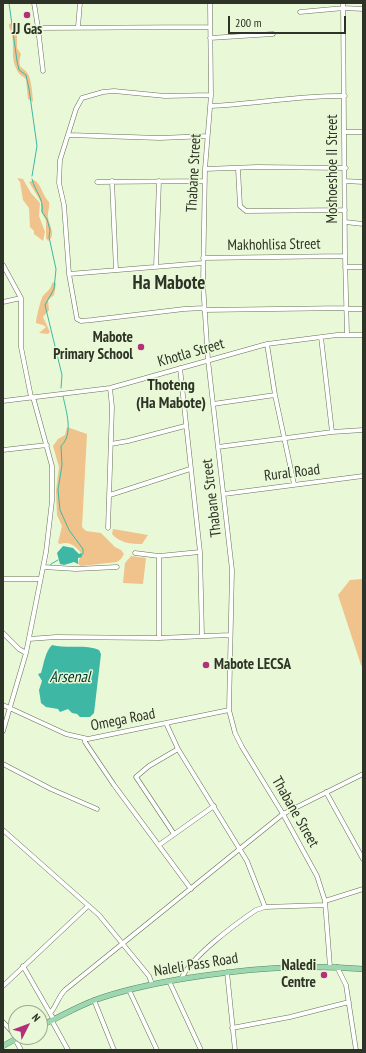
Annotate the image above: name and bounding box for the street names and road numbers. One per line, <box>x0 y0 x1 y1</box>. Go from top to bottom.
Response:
street label: Moshoeshoe II Street <box>324 114 342 224</box>
street label: Thabane Street <box>183 133 205 213</box>
street label: Makhohlisa Street <box>227 235 321 255</box>
street label: Khotla Street <box>156 335 226 371</box>
street label: Thabane Street <box>198 458 226 538</box>
street label: Rural Road <box>263 461 321 485</box>
street label: Omega Road <box>89 705 157 735</box>
street label: Thabane Street <box>267 773 323 851</box>
street label: Naleli Pass Road <box>153 949 239 981</box>

